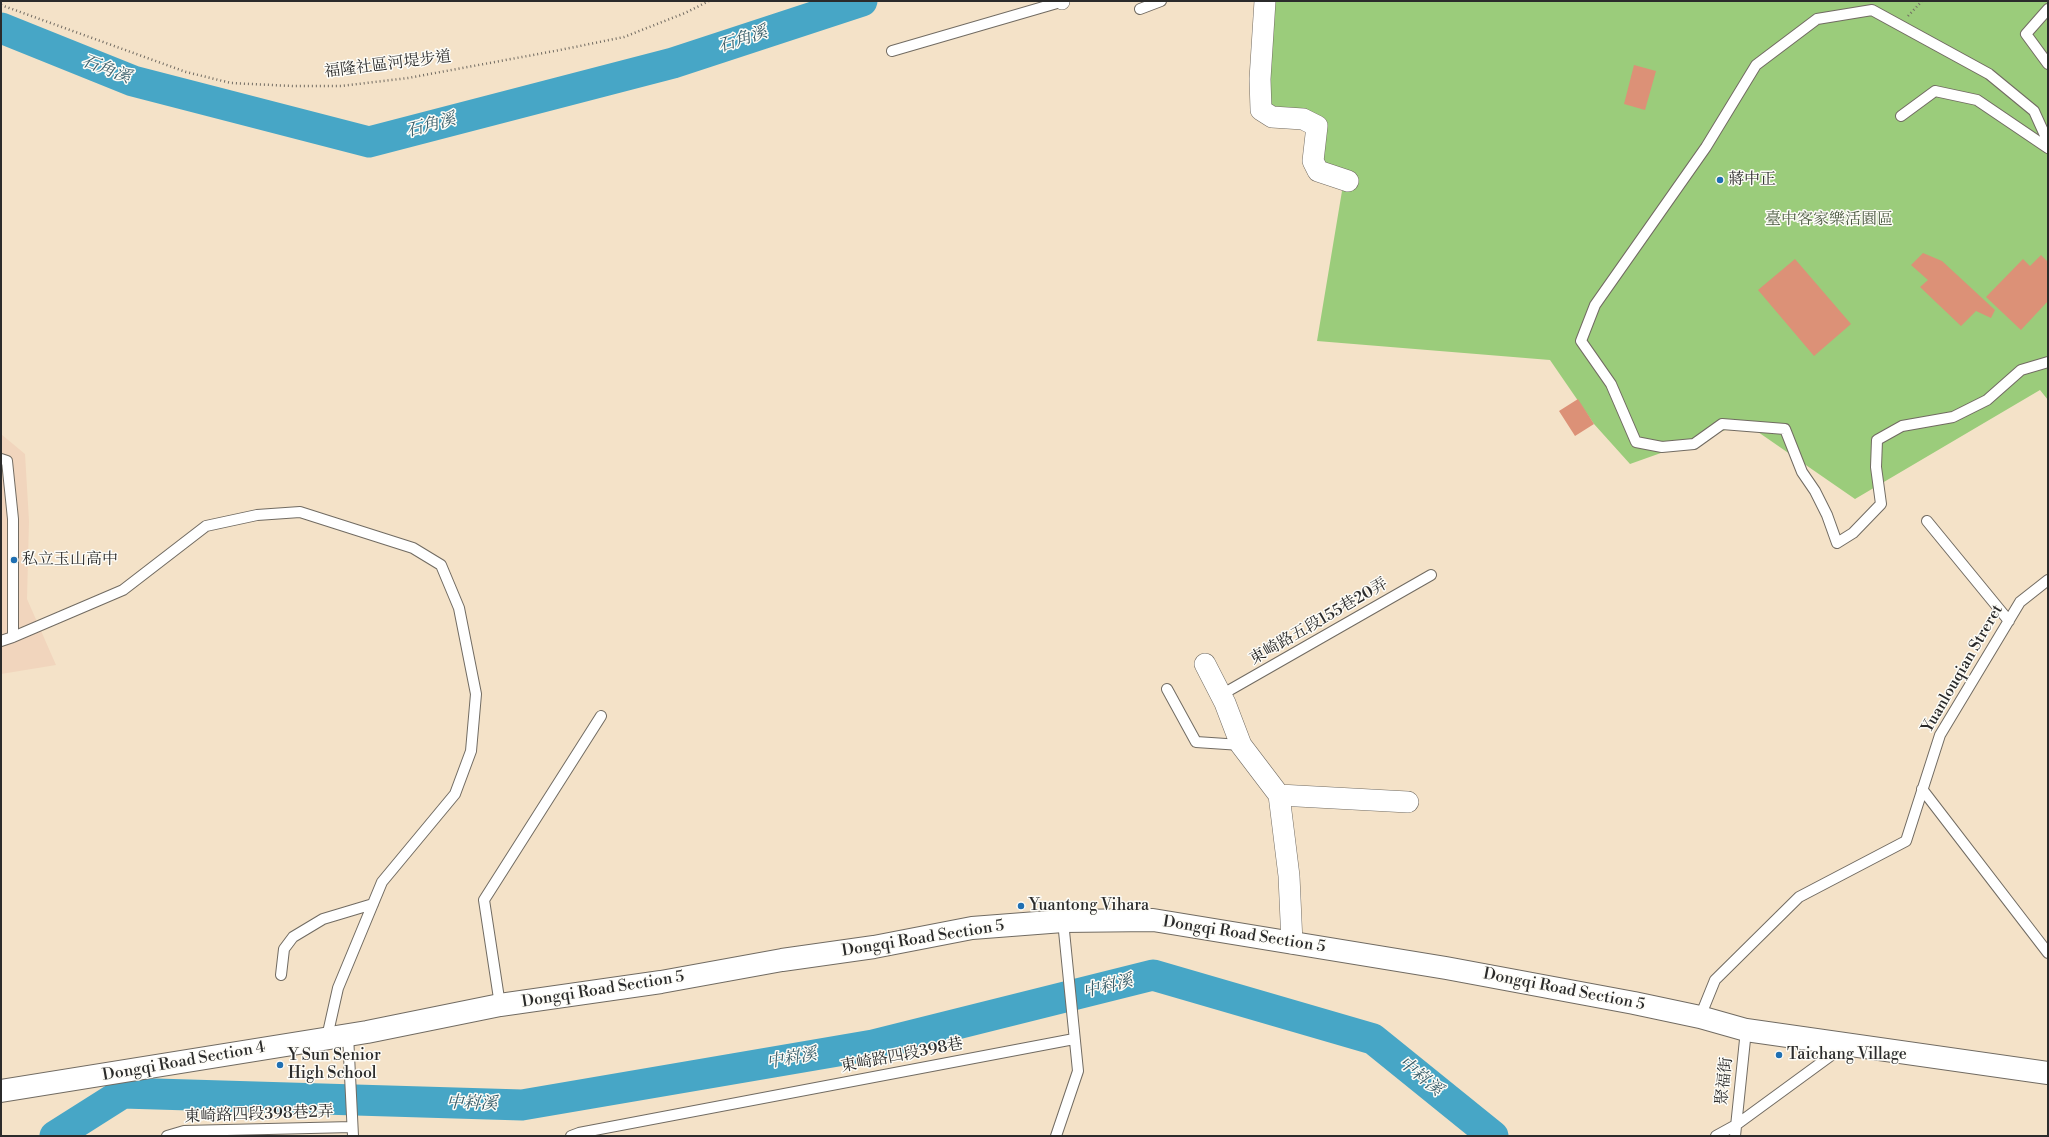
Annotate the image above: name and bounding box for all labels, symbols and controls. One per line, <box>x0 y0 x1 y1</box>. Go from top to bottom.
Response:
water label: 石角溪 <box>716 22 770 58</box>
street label: 福隆社區河堤步道 <box>323 48 453 82</box>
water label: 石角溪 <box>79 51 133 89</box>
water label: 石角溪 <box>404 110 458 142</box>
place label: 蔣中正 <box>1728 170 1776 190</box>
marker: 蔣中正 <box>1715 175 1725 185</box>
park label: 臺中客家樂活園區 <box>1765 210 1893 230</box>
place label: 私立玉山高中 <box>22 550 118 570</box>
marker: 私立玉山高中 <box>9 555 19 565</box>
street label: 東崎路五段155巷20弄 <box>1247 575 1391 669</box>
street label: Yuanlouqian Streret <box>1918 602 2008 736</box>
place label: Yuantong Vihara <box>1029 896 1149 916</box>
marker: Yuantong Vihara <box>1016 901 1026 911</box>
street label: Dongqi Road Section 5 <box>1161 913 1327 957</box>
street label: Dongqi Road Section 5 <box>840 917 1006 961</box>
street label: Dongqi Road Section 5 <box>1481 965 1647 1015</box>
street label: Dongqi Road Section 5 <box>520 968 686 1012</box>
water label: 中嵙溪 <box>1081 971 1135 1003</box>
street label: 東崎路四段398巷 <box>839 1035 965 1077</box>
street label: Dongqi Road Section 4 <box>101 1038 267 1086</box>
water label: 中嵙溪 <box>765 1045 819 1073</box>
place label: Taichang Village <box>1787 1045 1907 1065</box>
place label: Y Sun Senior High School <box>288 1046 381 1084</box>
marker: Taichang Village <box>1774 1050 1784 1060</box>
water label: 中嵙溪 <box>1394 1053 1446 1101</box>
street label: 聚福街 <box>1713 1056 1737 1106</box>
marker: Y Sun Senior High School <box>275 1060 285 1070</box>
water label: 中嵙溪 <box>446 1093 498 1115</box>
street label: 東崎路四段398巷2弄 <box>184 1103 334 1127</box>

